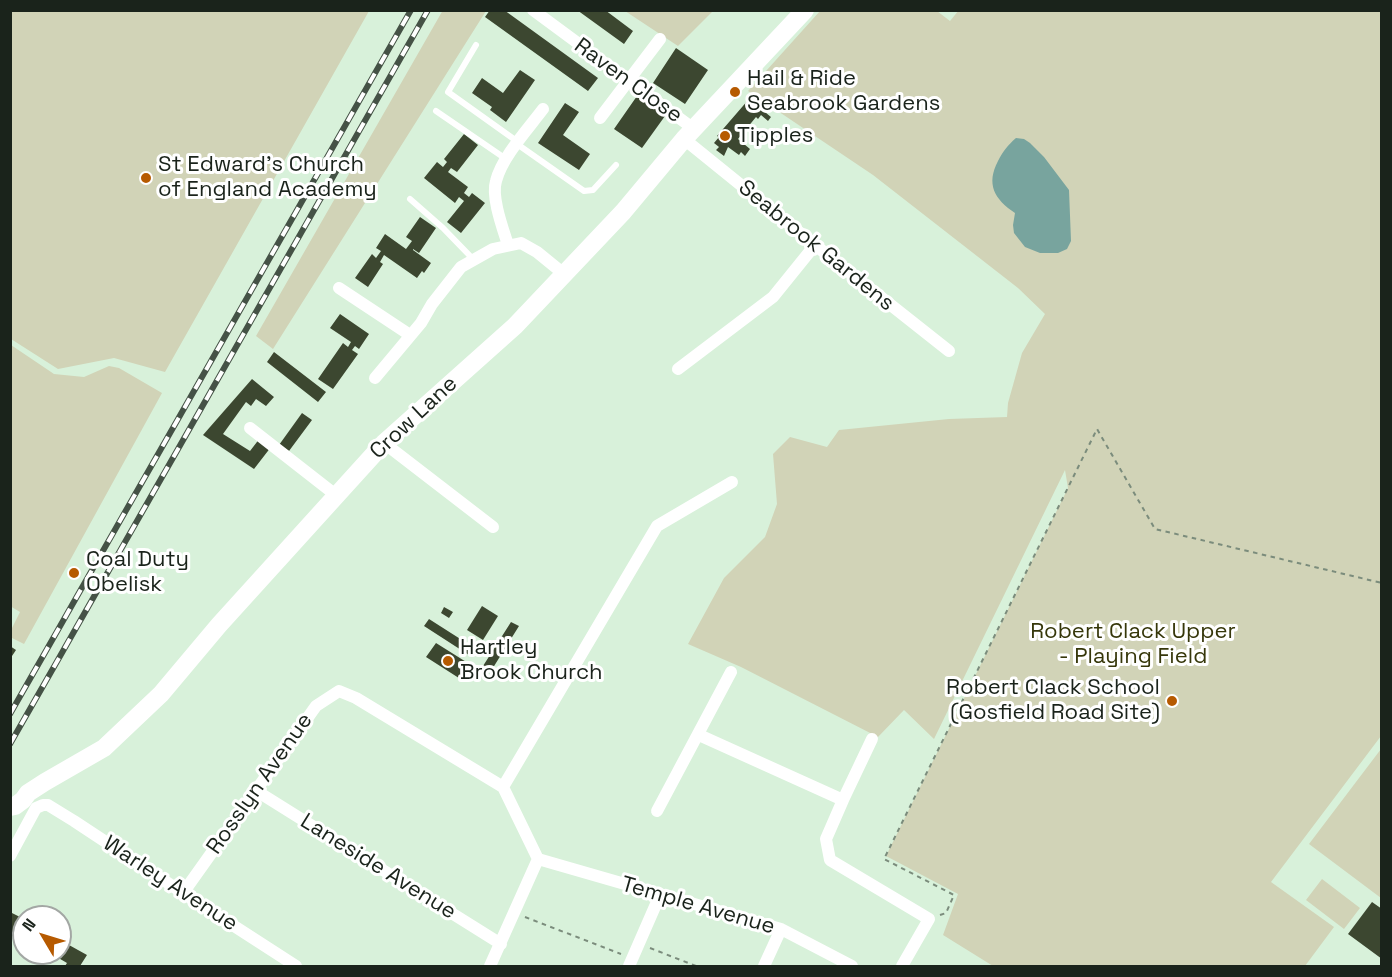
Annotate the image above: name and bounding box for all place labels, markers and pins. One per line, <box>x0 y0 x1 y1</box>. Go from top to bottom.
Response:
place label: Hail & Ride Seabrook Gardens <box>747 66 940 118</box>
marker: Hail & Ride Seabrook Gardens <box>728 85 742 99</box>
place label: Tipples <box>737 123 813 149</box>
marker: Tipples <box>718 129 732 143</box>
place label: St Edward's Church of England Academy <box>158 152 377 204</box>
marker: St Edward's Church of England Academy <box>139 171 153 185</box>
place label: Coal Duty Obelisk <box>86 547 189 598</box>
marker: Coal Duty Obelisk <box>67 566 81 580</box>
place label: Hartley Brook Church <box>460 635 603 686</box>
marker: Hartley Brook Church <box>441 654 455 668</box>
place label: Robert Clack School (Gosfield Road Site) <box>946 675 1160 726</box>
marker: Robert Clack School (Gosfield Road Site) <box>1165 694 1179 708</box>

